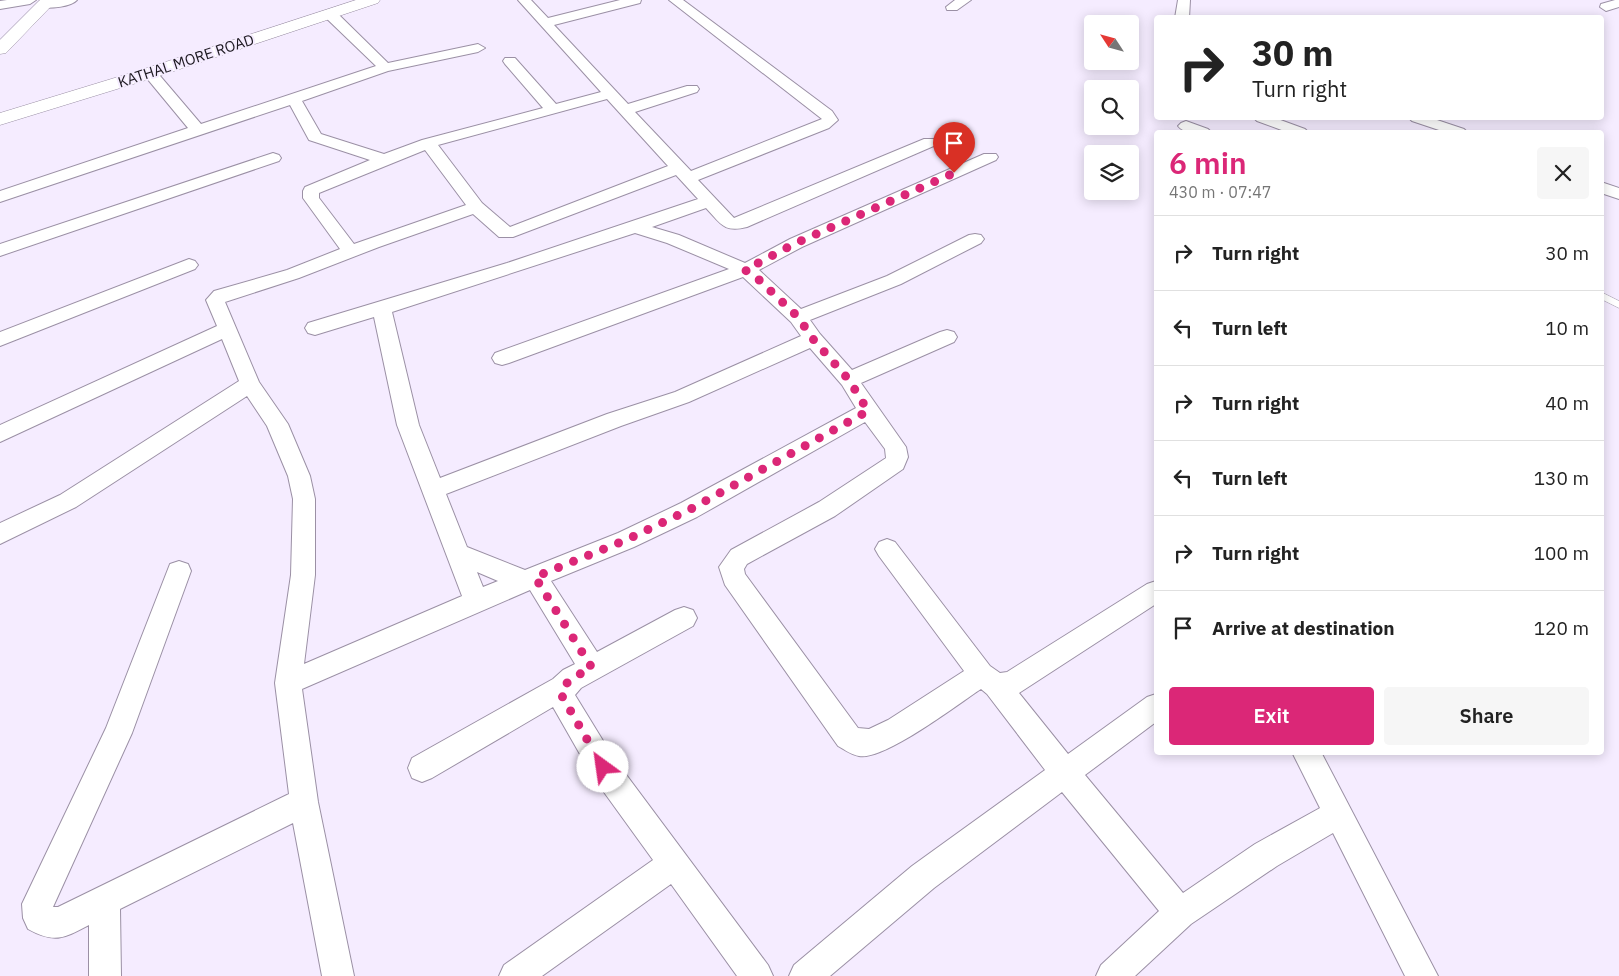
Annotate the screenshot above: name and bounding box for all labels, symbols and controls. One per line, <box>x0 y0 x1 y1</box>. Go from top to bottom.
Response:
north arrow <box>1084 15 1139 70</box>
map controls <box>1084 15 1139 200</box>
street label: KATHAL MORE ROAD <box>115 30 256 92</box>
text: 30 m <box>1252 30 1334 76</box>
icon: right <box>1169 35 1234 100</box>
text: Turn right <box>1252 74 1347 103</box>
button: search <box>1084 80 1139 135</box>
pin <box>933 122 975 173</box>
icon: arrive <box>940 129 968 157</box>
text: 6 min <box>1169 143 1247 182</box>
button: layers <box>1084 145 1139 200</box>
button: close <box>1537 147 1589 199</box>
text: 430 m · 07:47 <box>1169 182 1271 202</box>
icon: right <box>1169 239 1197 267</box>
text: Turn right <box>1212 241 1299 265</box>
text: 30 m <box>1545 241 1589 265</box>
icon: left <box>1169 314 1197 342</box>
text: Turn left <box>1212 316 1288 340</box>
text: 10 m <box>1545 316 1589 340</box>
icon: right <box>1169 389 1197 417</box>
text: Turn right <box>1212 391 1299 415</box>
text: 40 m <box>1545 391 1589 415</box>
icon: left <box>1169 464 1197 492</box>
text: Turn left <box>1212 466 1288 490</box>
text: 130 m <box>1534 466 1589 490</box>
icon: right <box>1169 539 1197 567</box>
text: Turn right <box>1212 541 1299 565</box>
text: 100 m <box>1534 541 1589 565</box>
icon: arrive <box>1169 614 1197 642</box>
text: Arrive at destination <box>1212 616 1395 640</box>
text: 120 m <box>1534 616 1589 640</box>
button: Exit <box>1169 687 1374 745</box>
button: Share <box>1384 687 1589 745</box>
position arrow <box>576 740 628 792</box>

